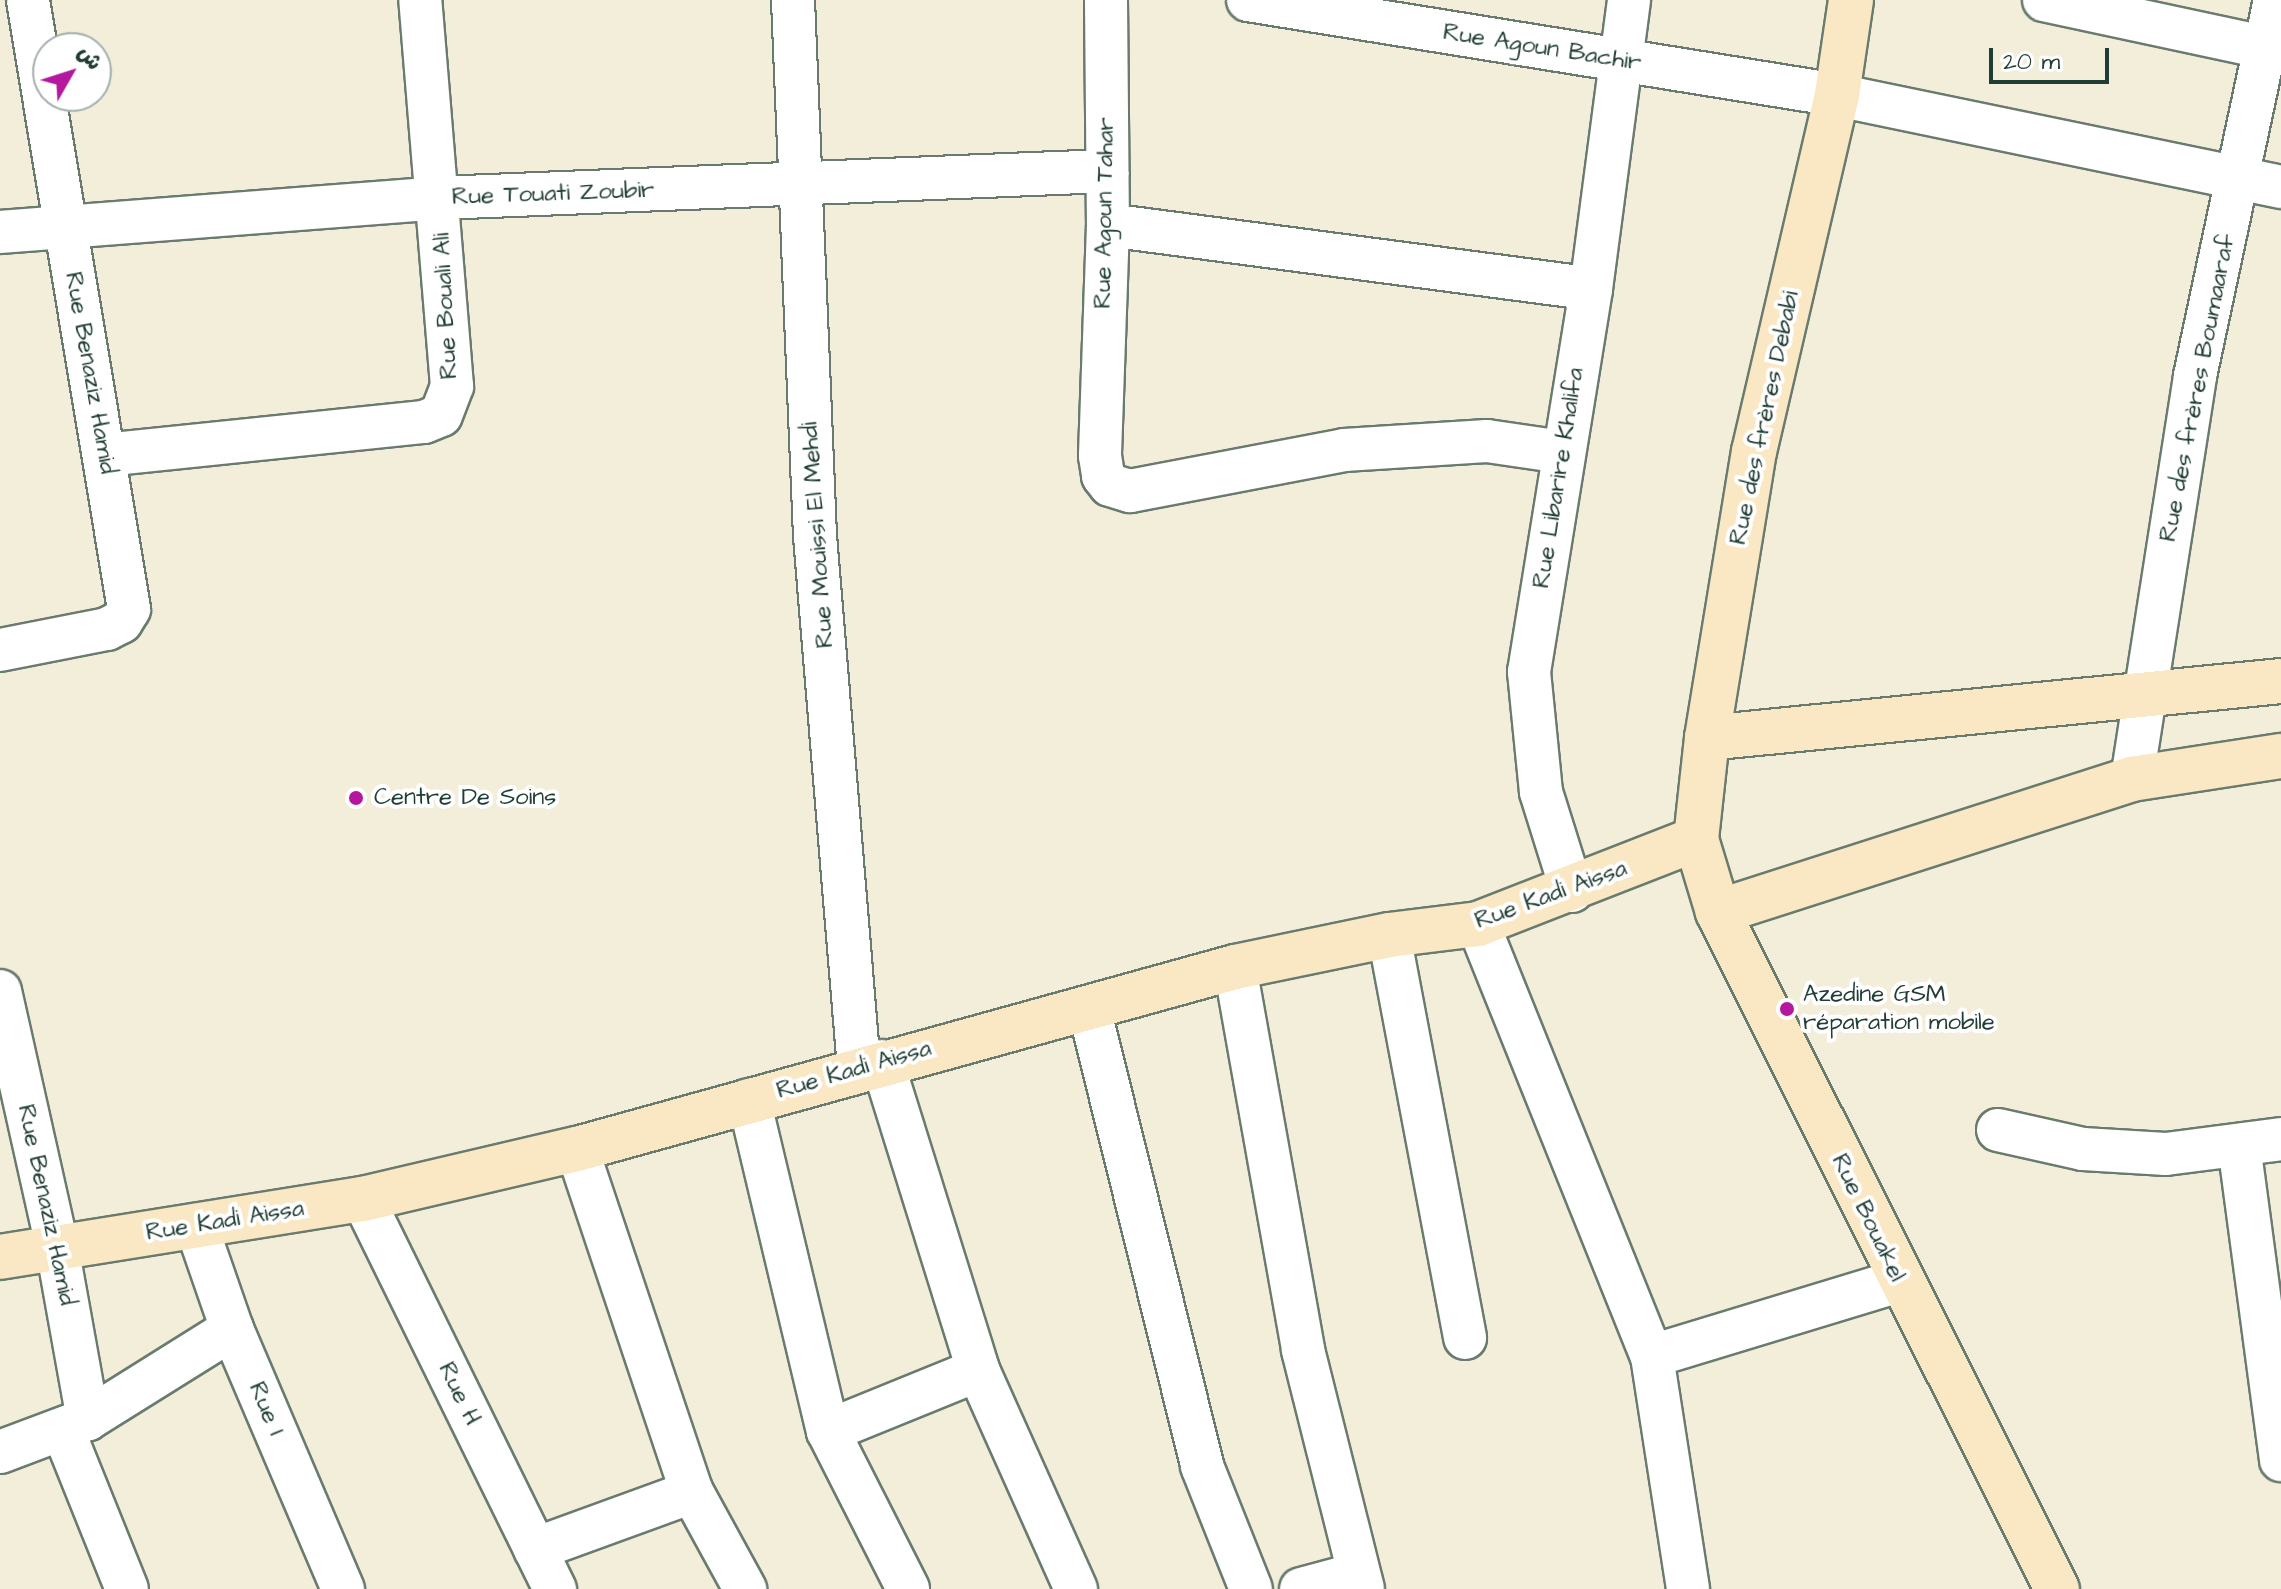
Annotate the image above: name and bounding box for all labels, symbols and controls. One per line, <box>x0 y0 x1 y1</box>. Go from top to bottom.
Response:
street label: Rue Agoun Bachir <box>1441 18 1643 78</box>
north arrow <box>32 32 112 112</box>
scale bar <box>1993 32 2113 82</box>
text: ش <box>70 39 109 77</box>
text: 20 m <box>2003 45 2060 79</box>
street label: Rue Agoun Tahar <box>1089 117 1121 309</box>
street label: Rue Touati Zoubir <box>451 176 655 212</box>
street label: Rue Bouali Ali <box>428 232 464 380</box>
street label: Rue des frères Boumaaraf <box>2154 232 2242 544</box>
street label: Rue Benaziz Hamid <box>58 270 122 476</box>
street label: Rue des frères Debabi <box>1724 289 1806 547</box>
street label: Rue Libarire Khalifa <box>1527 366 1591 590</box>
street label: Rue Mouissi El Mehdi <box>796 421 840 649</box>
place label: Centre De Soins <box>374 784 556 812</box>
marker: Centre De Soins <box>345 787 367 809</box>
street label: Rue Kadi Aissa <box>1471 854 1631 936</box>
place label: Azedine GSM réparation mobile <box>1803 981 1995 1037</box>
marker: Azedine GSM réparation mobile <box>1778 1000 1796 1018</box>
street label: Rue Kadi Aissa <box>773 1034 935 1106</box>
street label: Rue Benaziz Hamid <box>11 1102 81 1308</box>
street label: Rue Bouakel <box>1825 1150 1911 1286</box>
street label: Rue Kadi Aissa <box>144 1194 306 1248</box>
street label: Rue H <box>431 1358 487 1430</box>
street label: Rue I <box>242 1378 290 1440</box>

